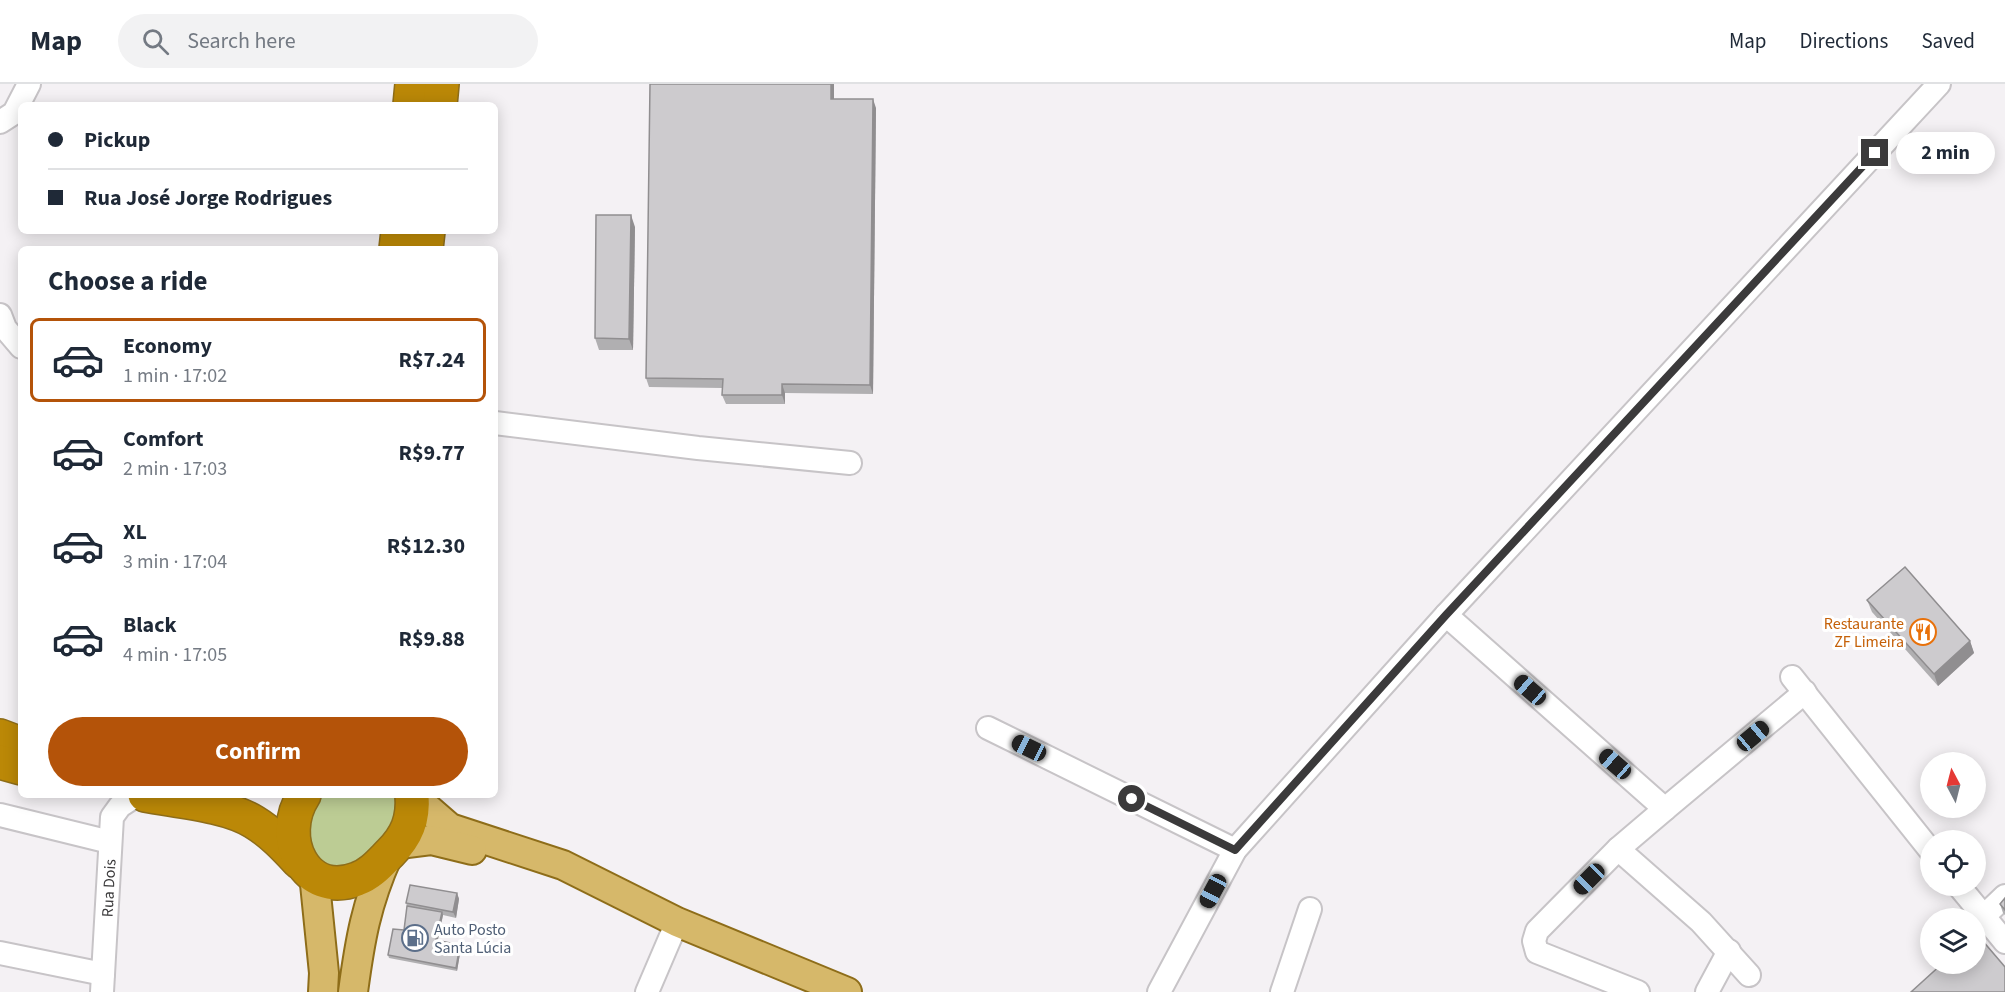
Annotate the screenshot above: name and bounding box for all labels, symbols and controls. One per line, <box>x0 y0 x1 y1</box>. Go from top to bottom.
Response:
search box <box>118 14 538 68</box>
text: Map <box>30 21 82 61</box>
icon: search <box>139 25 172 58</box>
text: Search here <box>187 25 296 57</box>
text: Map <box>1729 26 1767 56</box>
text: Directions <box>1800 26 1888 56</box>
text: Saved <box>1921 26 1975 56</box>
text: Pickup <box>84 124 150 156</box>
callout: 2 min <box>1896 132 1995 174</box>
route end <box>1861 139 1888 166</box>
text: 2 min <box>1921 139 1970 167</box>
text: Rua José Jorge Rodrigues <box>84 182 332 214</box>
text: Choose a ride <box>48 262 208 301</box>
text: Economy <box>123 330 212 362</box>
icon: car <box>51 333 105 387</box>
text: R$7.24 <box>398 344 465 376</box>
text: 1 min · 17:02 <box>123 362 227 390</box>
text: Comfort <box>123 423 204 455</box>
icon: car <box>51 426 105 480</box>
text: R$9.77 <box>398 437 465 469</box>
text: 2 min · 17:03 <box>123 455 227 483</box>
text: XL <box>123 516 147 548</box>
icon: car <box>51 519 105 573</box>
text: R$12.30 <box>387 530 465 562</box>
text: 3 min · 17:04 <box>123 548 227 576</box>
text: Black <box>123 609 177 641</box>
icon: car <box>51 612 105 666</box>
place label: Restaurante ZF Limeira <box>1824 613 1904 653</box>
restaurant icon: Restaurante ZF Limeira <box>1908 617 1938 647</box>
text: R$9.88 <box>398 623 465 655</box>
text: 4 min · 17:05 <box>123 641 227 669</box>
car <box>1511 671 1549 709</box>
button: Confirm <box>48 717 468 786</box>
car <box>1733 718 1773 754</box>
car <box>1009 732 1049 764</box>
car <box>1596 745 1634 783</box>
north arrow <box>1920 752 1986 818</box>
map controls <box>1920 752 1986 974</box>
route start <box>1118 785 1145 812</box>
button: locate <box>1920 830 1986 896</box>
street label: Rua Dois <box>96 858 122 918</box>
car <box>1570 860 1608 898</box>
car <box>1197 871 1229 911</box>
button: layers <box>1920 908 1986 974</box>
place label: Auto Posto Santa Lúcia <box>434 919 511 959</box>
fuel station icon: Auto Posto Santa Lúcia <box>400 923 430 953</box>

